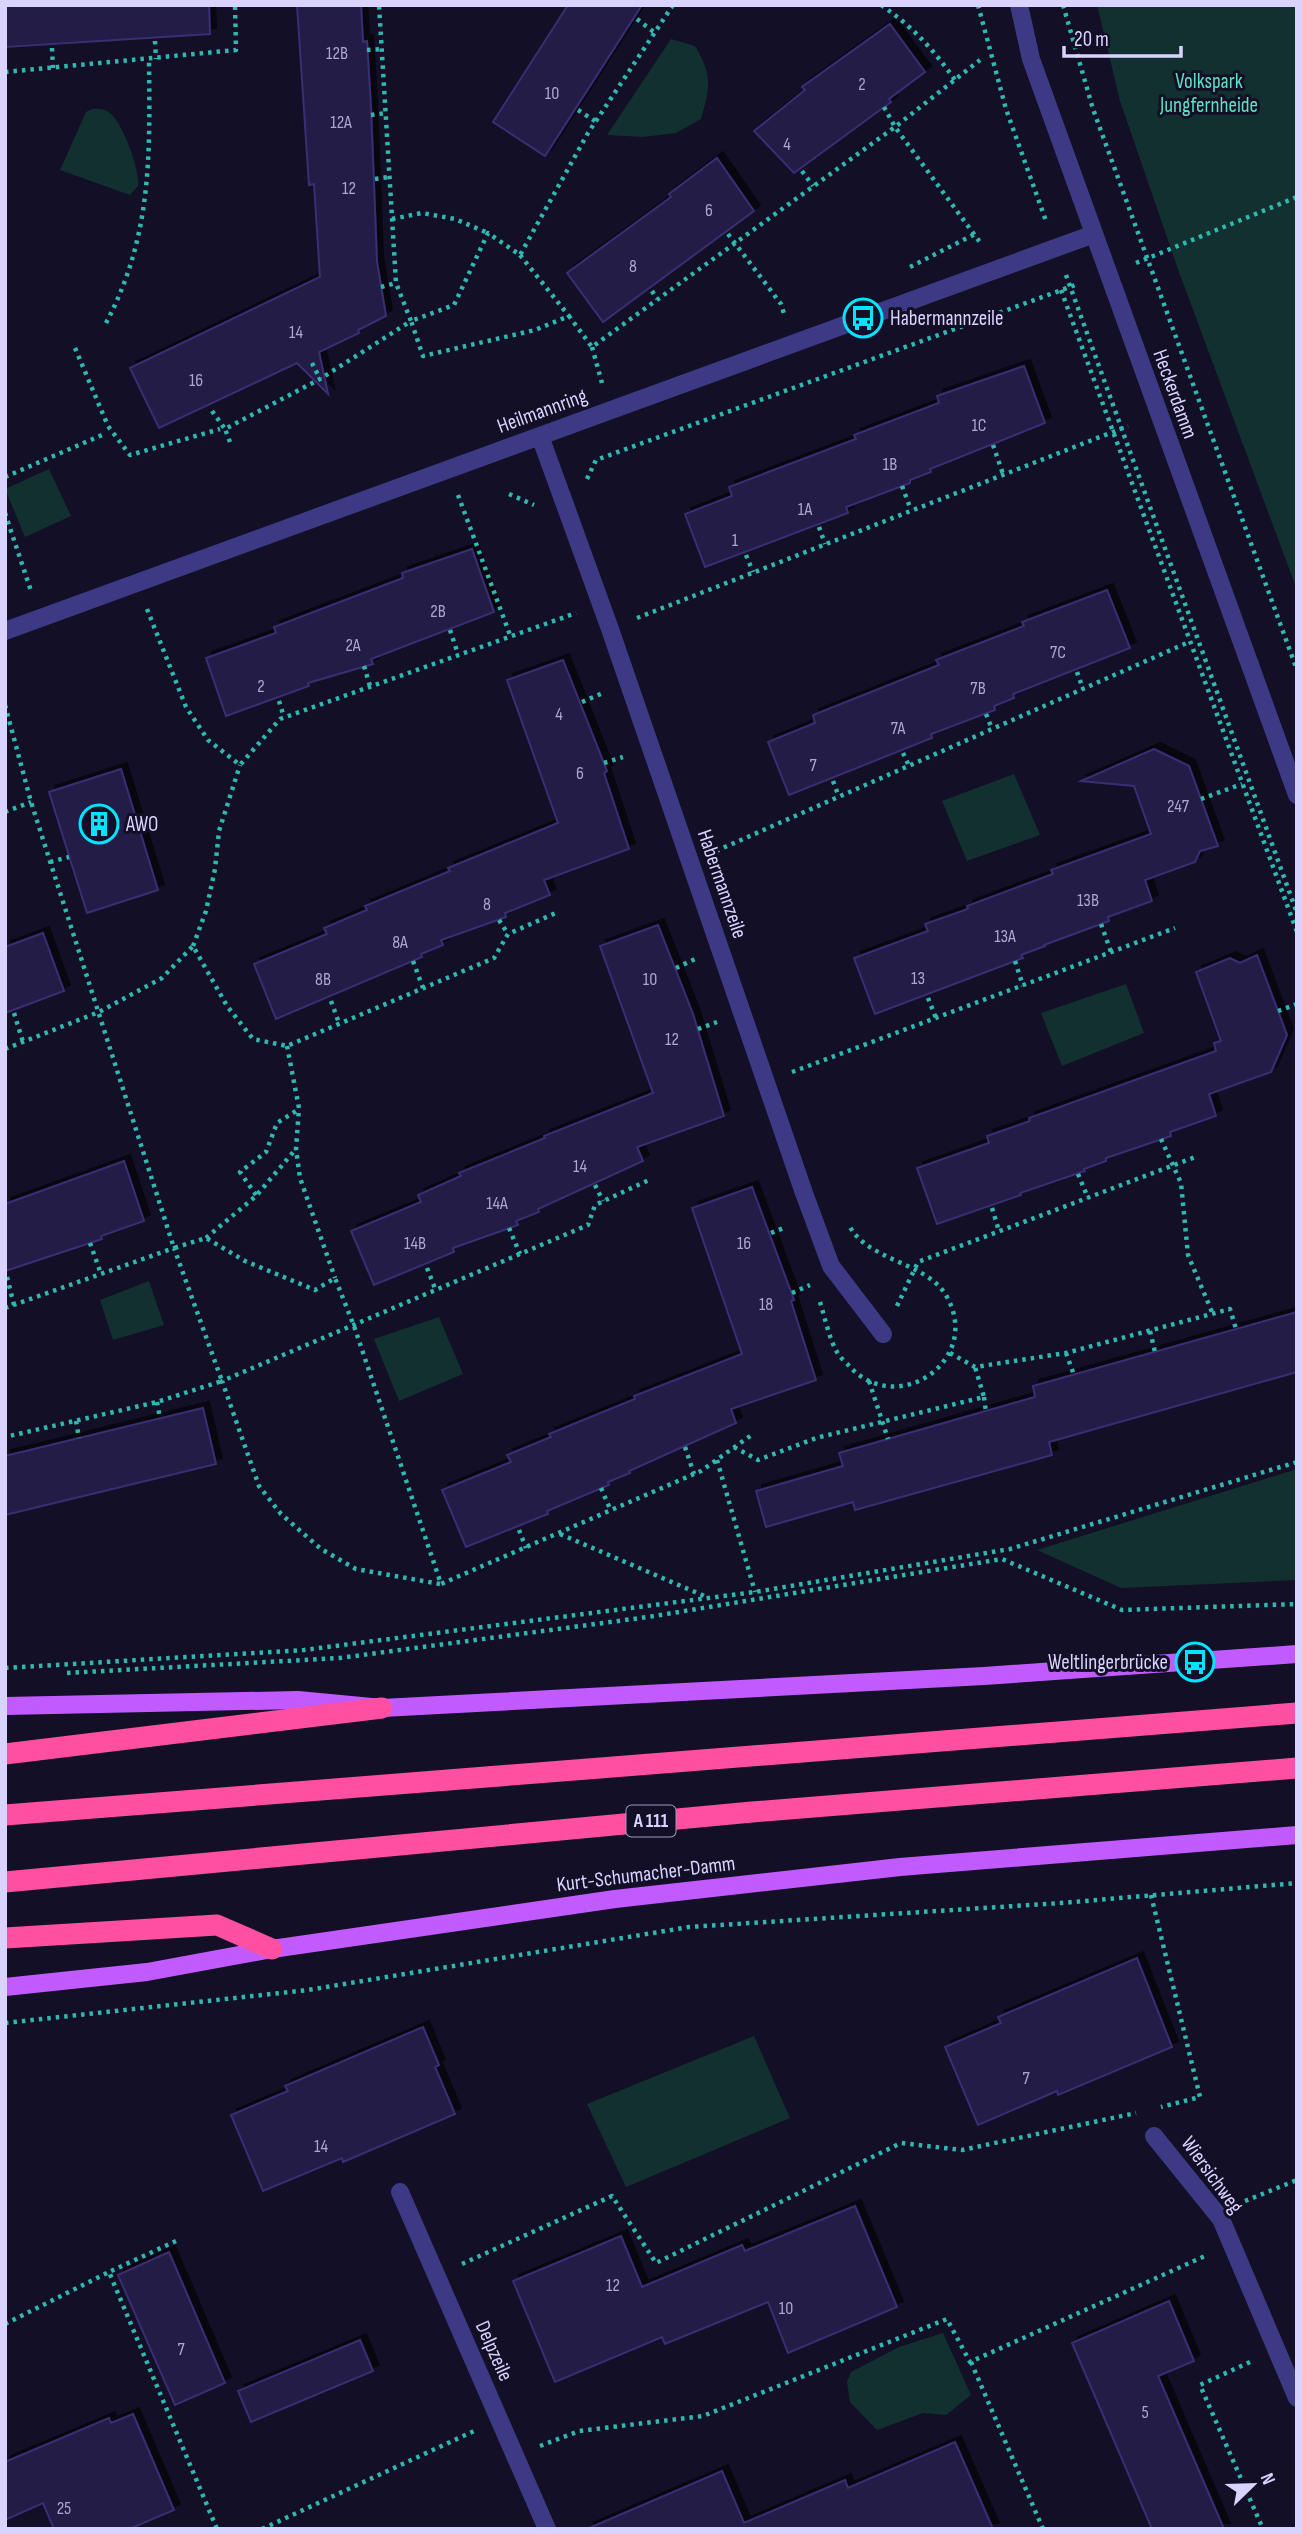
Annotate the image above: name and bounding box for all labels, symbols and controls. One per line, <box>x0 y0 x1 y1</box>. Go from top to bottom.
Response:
scale bar <box>1064 14 1181 58</box>
text: 20 m <box>1074 27 1109 52</box>
house number: 12B <box>326 43 348 64</box>
park label: Volkspark Jungfernheide <box>1159 69 1258 118</box>
house number: 2 <box>858 74 866 95</box>
house number: 10 <box>545 83 559 104</box>
house number: 12A <box>330 112 352 133</box>
house number: 4 <box>783 134 791 155</box>
house number: 12 <box>342 178 356 199</box>
house number: 6 <box>705 200 713 221</box>
house number: 8 <box>629 256 637 277</box>
bus stop icon: Habermannzeile <box>842 297 884 339</box>
place label: Habermannzeile <box>890 306 1003 331</box>
house number: 14 <box>289 322 303 343</box>
street label: Heckerdamm <box>1147 346 1203 442</box>
house number: 16 <box>189 370 203 391</box>
street label: Heilmannring <box>494 383 590 439</box>
house number: 1C <box>971 415 987 436</box>
house number: 1B <box>883 454 897 475</box>
house number: 1A <box>798 499 812 520</box>
house number: 1 <box>732 530 739 551</box>
house number: 2B <box>430 601 446 622</box>
house number: 2A <box>345 635 361 656</box>
house number: 7C <box>1050 642 1066 663</box>
house number: 2 <box>257 676 265 697</box>
house number: 7B <box>970 678 986 699</box>
house number: 4 <box>555 704 563 725</box>
house number: 7A <box>891 718 906 739</box>
house number: 7 <box>809 755 817 776</box>
house number: 6 <box>576 763 584 784</box>
house number: 247 <box>1167 796 1190 817</box>
building icon: AWO <box>78 803 120 845</box>
place label: AWO <box>125 812 158 837</box>
street label: Habermannzeile <box>692 826 752 942</box>
house number: 13B <box>1077 890 1099 911</box>
house number: 8 <box>483 894 491 915</box>
house number: 13A <box>994 926 1016 947</box>
house number: 8A <box>392 932 408 953</box>
house number: 13 <box>911 968 925 989</box>
house number: 8B <box>315 969 331 990</box>
house number: 10 <box>643 969 657 990</box>
house number: 12 <box>665 1029 679 1050</box>
house number: 14 <box>573 1156 587 1177</box>
house number: 14A <box>486 1193 508 1214</box>
house number: 14B <box>404 1233 426 1254</box>
house number: 16 <box>737 1233 751 1254</box>
house number: 18 <box>759 1294 773 1315</box>
bus stop icon: Weltlingerbrücke <box>1174 1641 1216 1683</box>
place label: Weltlingerbrücke <box>1048 1650 1168 1675</box>
road number: A 111 <box>626 1806 676 1837</box>
street label: Kurt-Schumacher-Damm <box>555 1851 737 1897</box>
house number: 7 <box>1022 2068 1030 2089</box>
street label: Wiersichweg <box>1176 2132 1248 2218</box>
house number: 14 <box>314 2136 328 2157</box>
house number: 12 <box>606 2275 620 2296</box>
house number: 10 <box>779 2298 793 2319</box>
street label: Delpzeile <box>470 2317 518 2385</box>
house number: 7 <box>177 2339 185 2360</box>
house number: 5 <box>1141 2402 1149 2423</box>
north arrow <box>1218 2450 1288 2520</box>
text: N <box>1255 2470 1280 2488</box>
house number: 25 <box>57 2498 71 2519</box>

